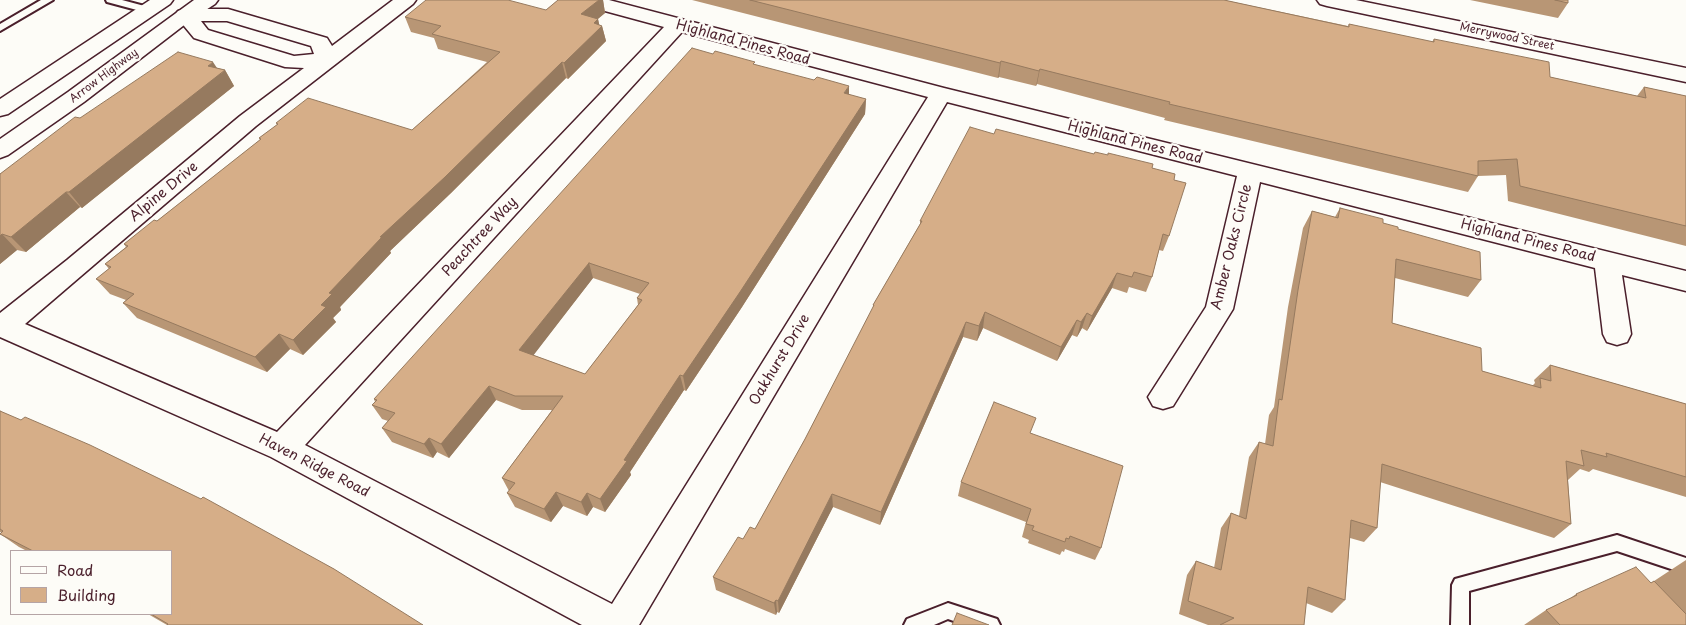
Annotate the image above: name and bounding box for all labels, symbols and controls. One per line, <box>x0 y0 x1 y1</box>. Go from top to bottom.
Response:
street label: Highland Pines Road <box>674 17 812 69</box>
street label: Merrywood Street <box>1459 21 1555 53</box>
street label: Arrow Highway <box>67 46 141 106</box>
street label: Highland Pines Road <box>1066 118 1204 168</box>
street label: Alpine Drive <box>126 159 202 225</box>
street label: Amber Oaks Circle <box>1208 182 1256 312</box>
street label: Peachtree Way <box>439 194 521 280</box>
street label: Highland Pines Road <box>1459 216 1597 266</box>
street label: Oakhurst Drive <box>746 311 814 409</box>
street label: Haven Ridge Road <box>256 431 372 501</box>
legend <box>10 550 172 615</box>
text: Road <box>57 558 93 581</box>
text: Building <box>57 583 116 606</box>

